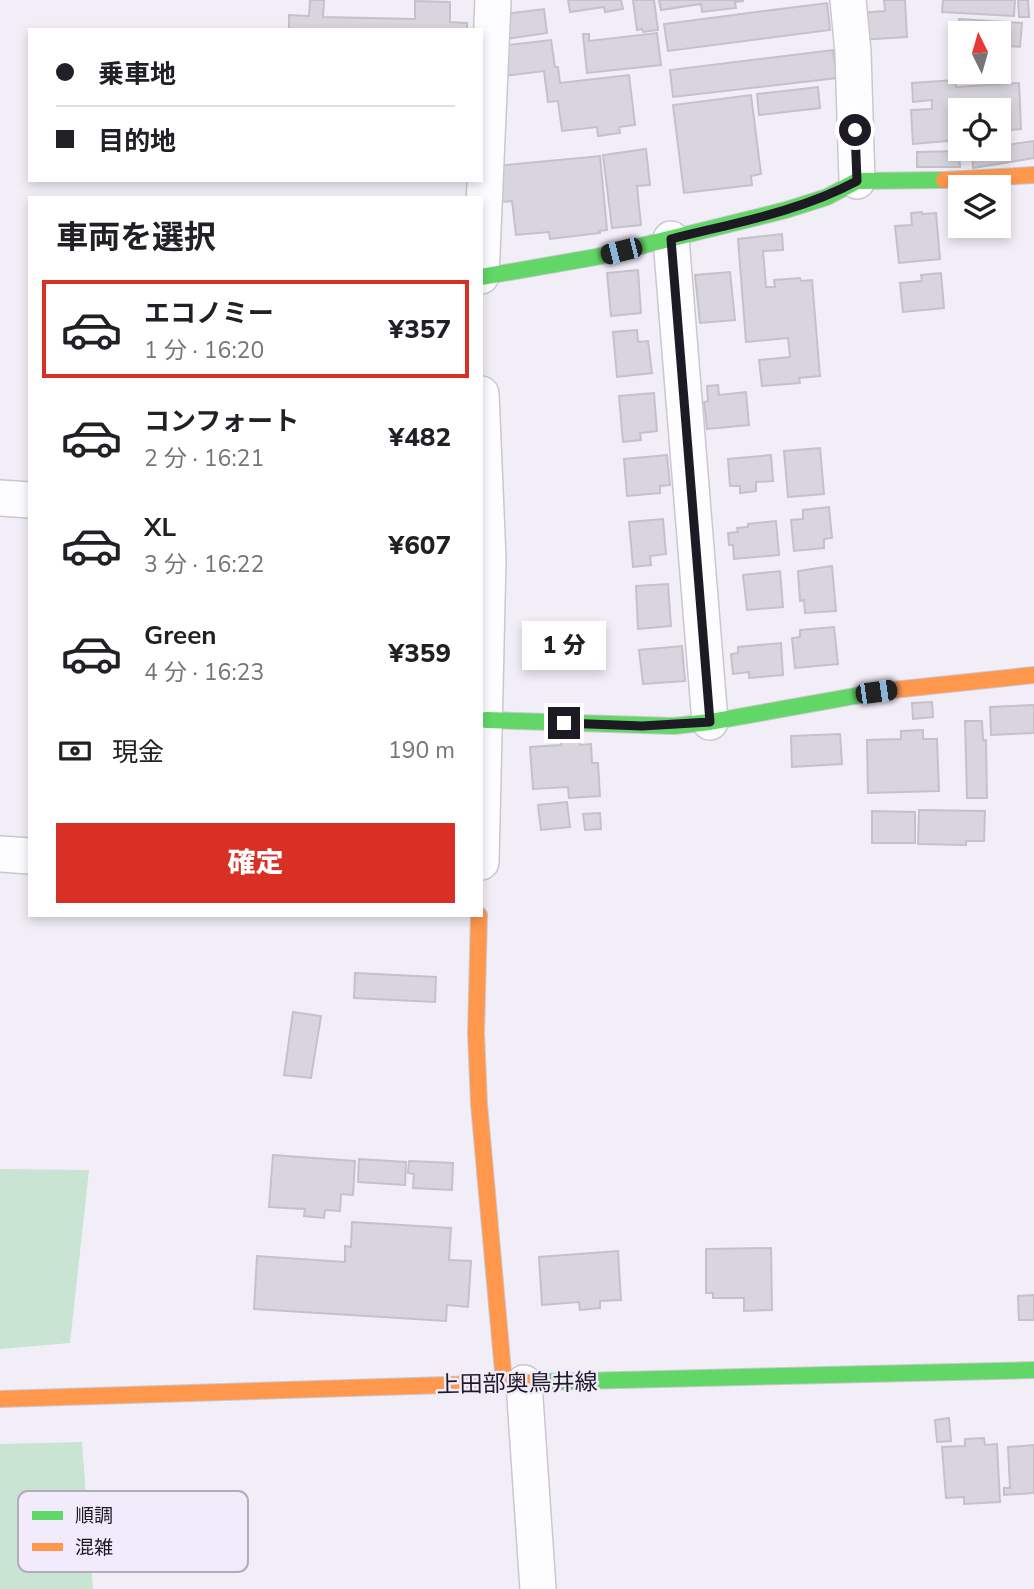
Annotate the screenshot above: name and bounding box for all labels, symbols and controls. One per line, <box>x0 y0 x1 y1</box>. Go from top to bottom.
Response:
north arrow <box>948 21 1012 84</box>
map controls <box>948 21 1011 238</box>
text: 乗車地 <box>98 57 176 92</box>
button: locate <box>948 98 1011 161</box>
route start <box>839 114 871 146</box>
text: 目的地 <box>98 124 176 159</box>
button: layers <box>948 175 1011 238</box>
text: 車両を選択 <box>56 216 216 259</box>
car <box>599 236 644 266</box>
text: エコノミー <box>144 296 274 331</box>
icon: car <box>60 298 123 361</box>
text: ¥357 <box>389 312 451 347</box>
text: 1 分 · 16:20 <box>144 335 264 366</box>
text: コンフォート <box>144 404 299 439</box>
icon: car <box>60 406 123 469</box>
text: ¥482 <box>389 420 451 455</box>
text: 2 分 · 16:21 <box>144 443 264 474</box>
text: XL <box>144 510 176 545</box>
icon: car <box>60 514 123 577</box>
text: ¥607 <box>389 528 451 563</box>
text: 3 分 · 16:22 <box>144 549 264 580</box>
text: Green <box>144 618 217 653</box>
icon: car <box>60 622 123 685</box>
callout: 1 分 <box>522 622 606 670</box>
text: 1 分 <box>542 630 586 661</box>
text: ¥359 <box>389 636 451 671</box>
text: 4 分 · 16:23 <box>144 657 264 688</box>
car <box>854 679 899 705</box>
route end <box>548 707 580 739</box>
icon: cash <box>56 732 94 770</box>
text: 現金 <box>112 735 164 770</box>
text: 190 m <box>388 735 455 766</box>
button: 確定 <box>56 823 455 903</box>
street label: 上田部奥鳥井線 <box>436 1367 598 1400</box>
legend <box>18 1491 248 1572</box>
text: 順調 <box>75 1503 113 1529</box>
text: 混雑 <box>75 1535 113 1561</box>

